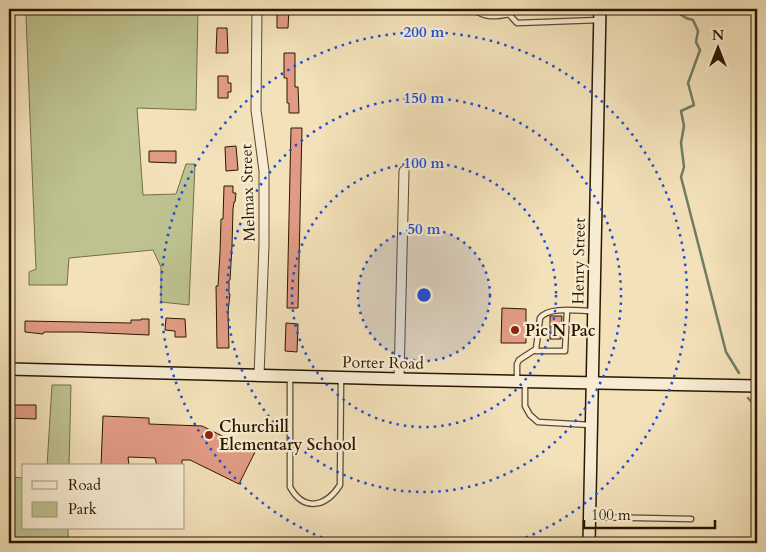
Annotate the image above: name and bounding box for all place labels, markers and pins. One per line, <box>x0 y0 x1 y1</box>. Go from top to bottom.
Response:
centre of rings <box>415 286 433 304</box>
place label: Pic N Pac <box>525 320 596 342</box>
marker: Pic N Pac <box>509 324 521 336</box>
place label: Churchill Elementary School <box>219 416 357 456</box>
marker: Churchill Elementary School <box>203 429 215 441</box>

